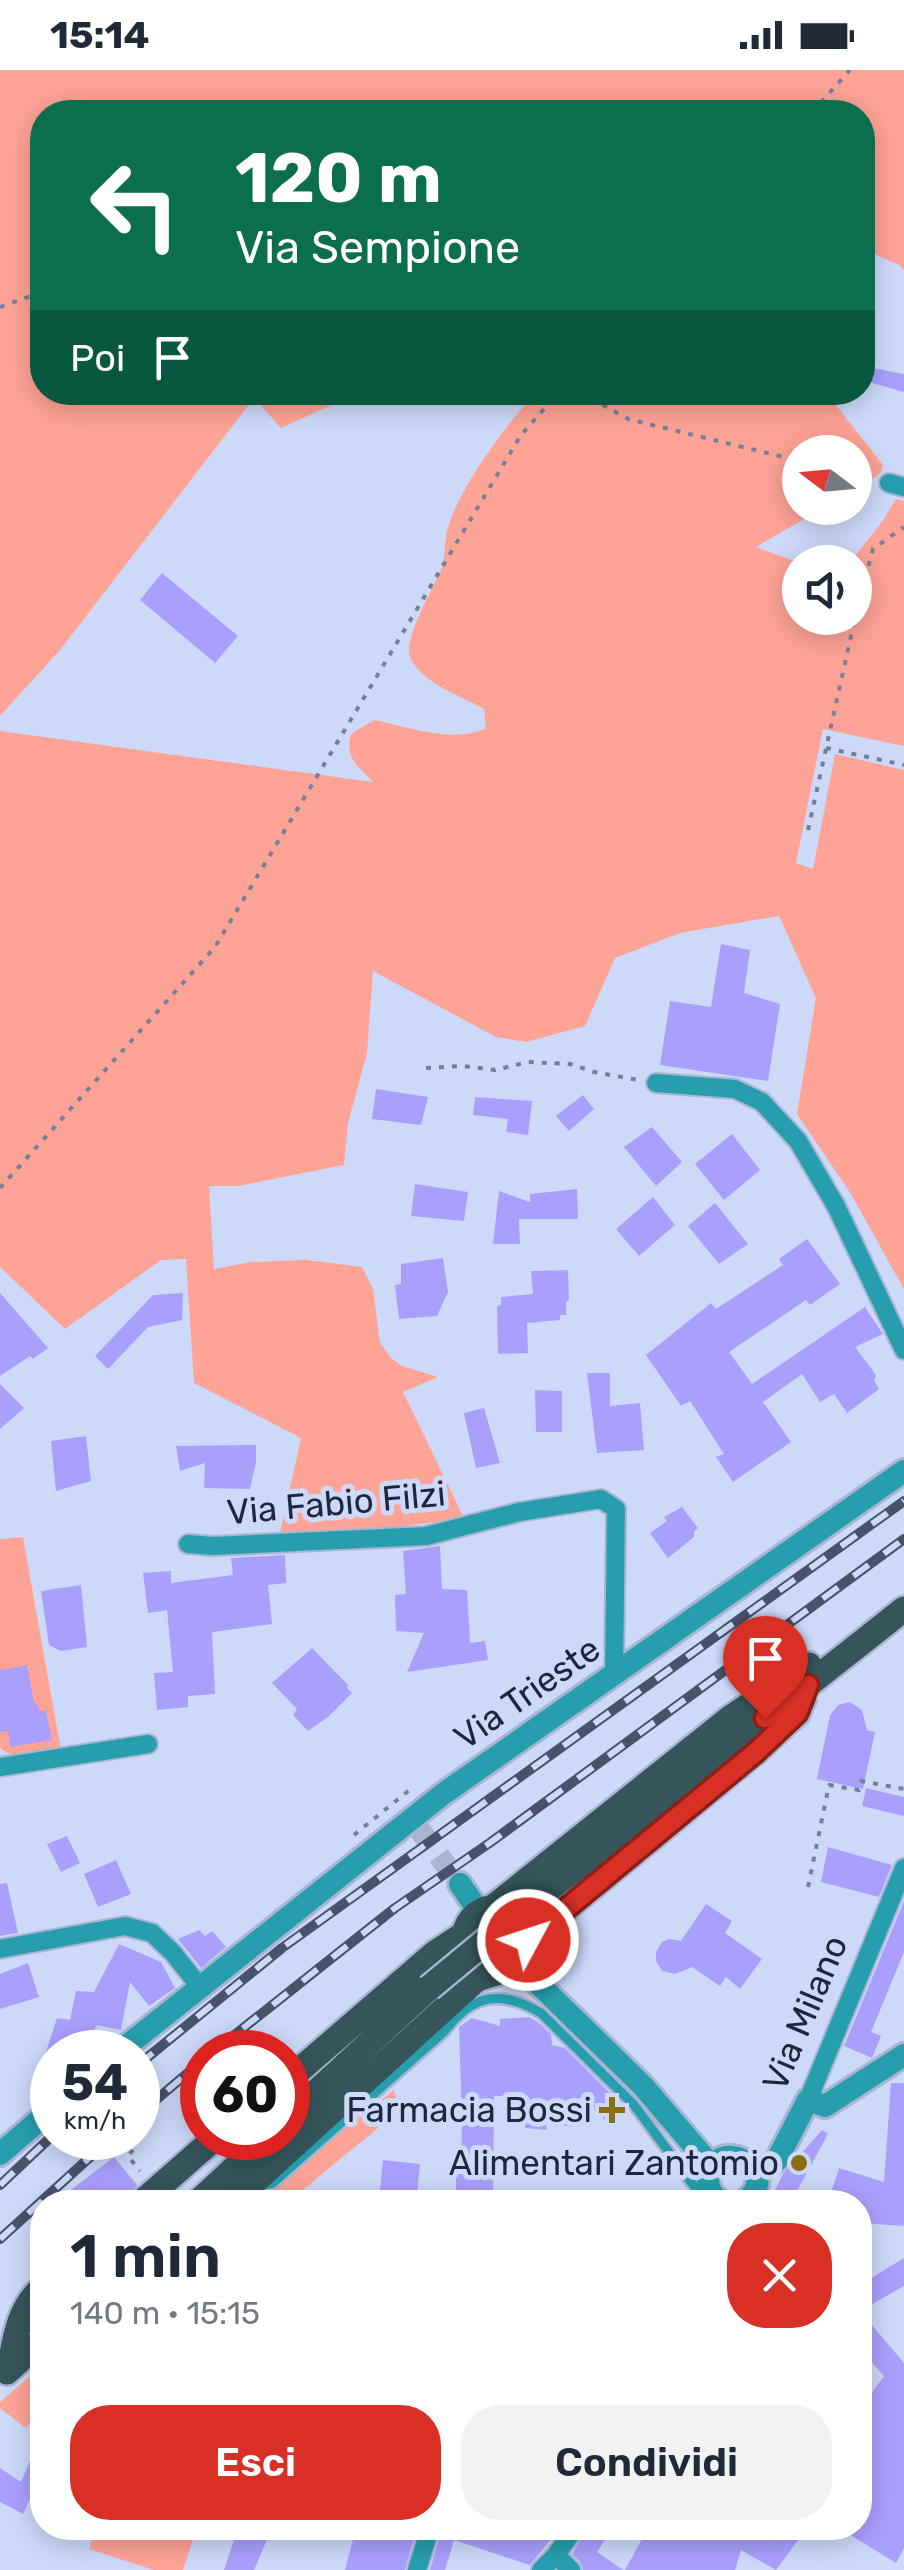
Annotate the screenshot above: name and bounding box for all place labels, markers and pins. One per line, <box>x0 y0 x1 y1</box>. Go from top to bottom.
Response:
pin <box>723 1616 808 1719</box>
place label: Farmacia Bossi <box>346 2089 592 2131</box>
marker: Farmacia Bossi <box>601 2099 623 2121</box>
place label: Alimentari Zantomio <box>449 2142 779 2184</box>
marker: Alimentari Zantomio <box>788 2152 810 2174</box>

